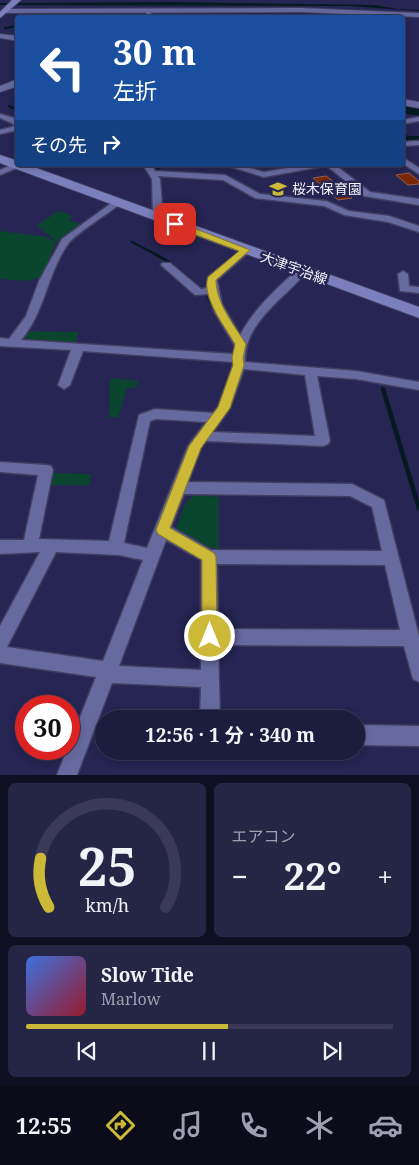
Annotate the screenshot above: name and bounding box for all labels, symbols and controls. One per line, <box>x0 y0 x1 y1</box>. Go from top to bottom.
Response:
text: 30 m <box>113 28 196 75</box>
icon: left <box>30 35 95 100</box>
text: 左折 <box>113 75 157 105</box>
icon: right <box>97 130 125 158</box>
text: その先 <box>30 132 87 158</box>
school or university icon: 桜木保育園 <box>268 179 288 199</box>
place label: 桜木保育園 <box>292 179 362 198</box>
pin <box>154 203 196 245</box>
icon: arrive <box>161 210 189 238</box>
street label: 大津宇治線 <box>258 247 330 288</box>
position arrow <box>183 609 235 661</box>
speed limit sign: 30 <box>15 695 80 760</box>
text: 12:56 · 1 分 · 340 m <box>145 722 315 748</box>
text: エアコン <box>232 825 296 847</box>
text: 25 <box>77 830 136 901</box>
text: 22° <box>283 849 342 901</box>
text: − <box>232 857 248 895</box>
text: + <box>377 857 393 895</box>
text: km/h <box>85 893 129 917</box>
text: Slow Tide <box>101 962 194 988</box>
text: Marlow <box>101 988 161 1010</box>
icon: previous <box>73 1037 101 1065</box>
icon: pause <box>195 1037 223 1065</box>
icon: next <box>318 1037 346 1065</box>
icon: directions <box>103 1108 138 1143</box>
icon: music <box>170 1108 205 1143</box>
icon: phone <box>236 1108 271 1143</box>
icon: climate <box>302 1108 337 1143</box>
icon: car <box>368 1108 403 1143</box>
text: 12:55 <box>16 1110 72 1140</box>

